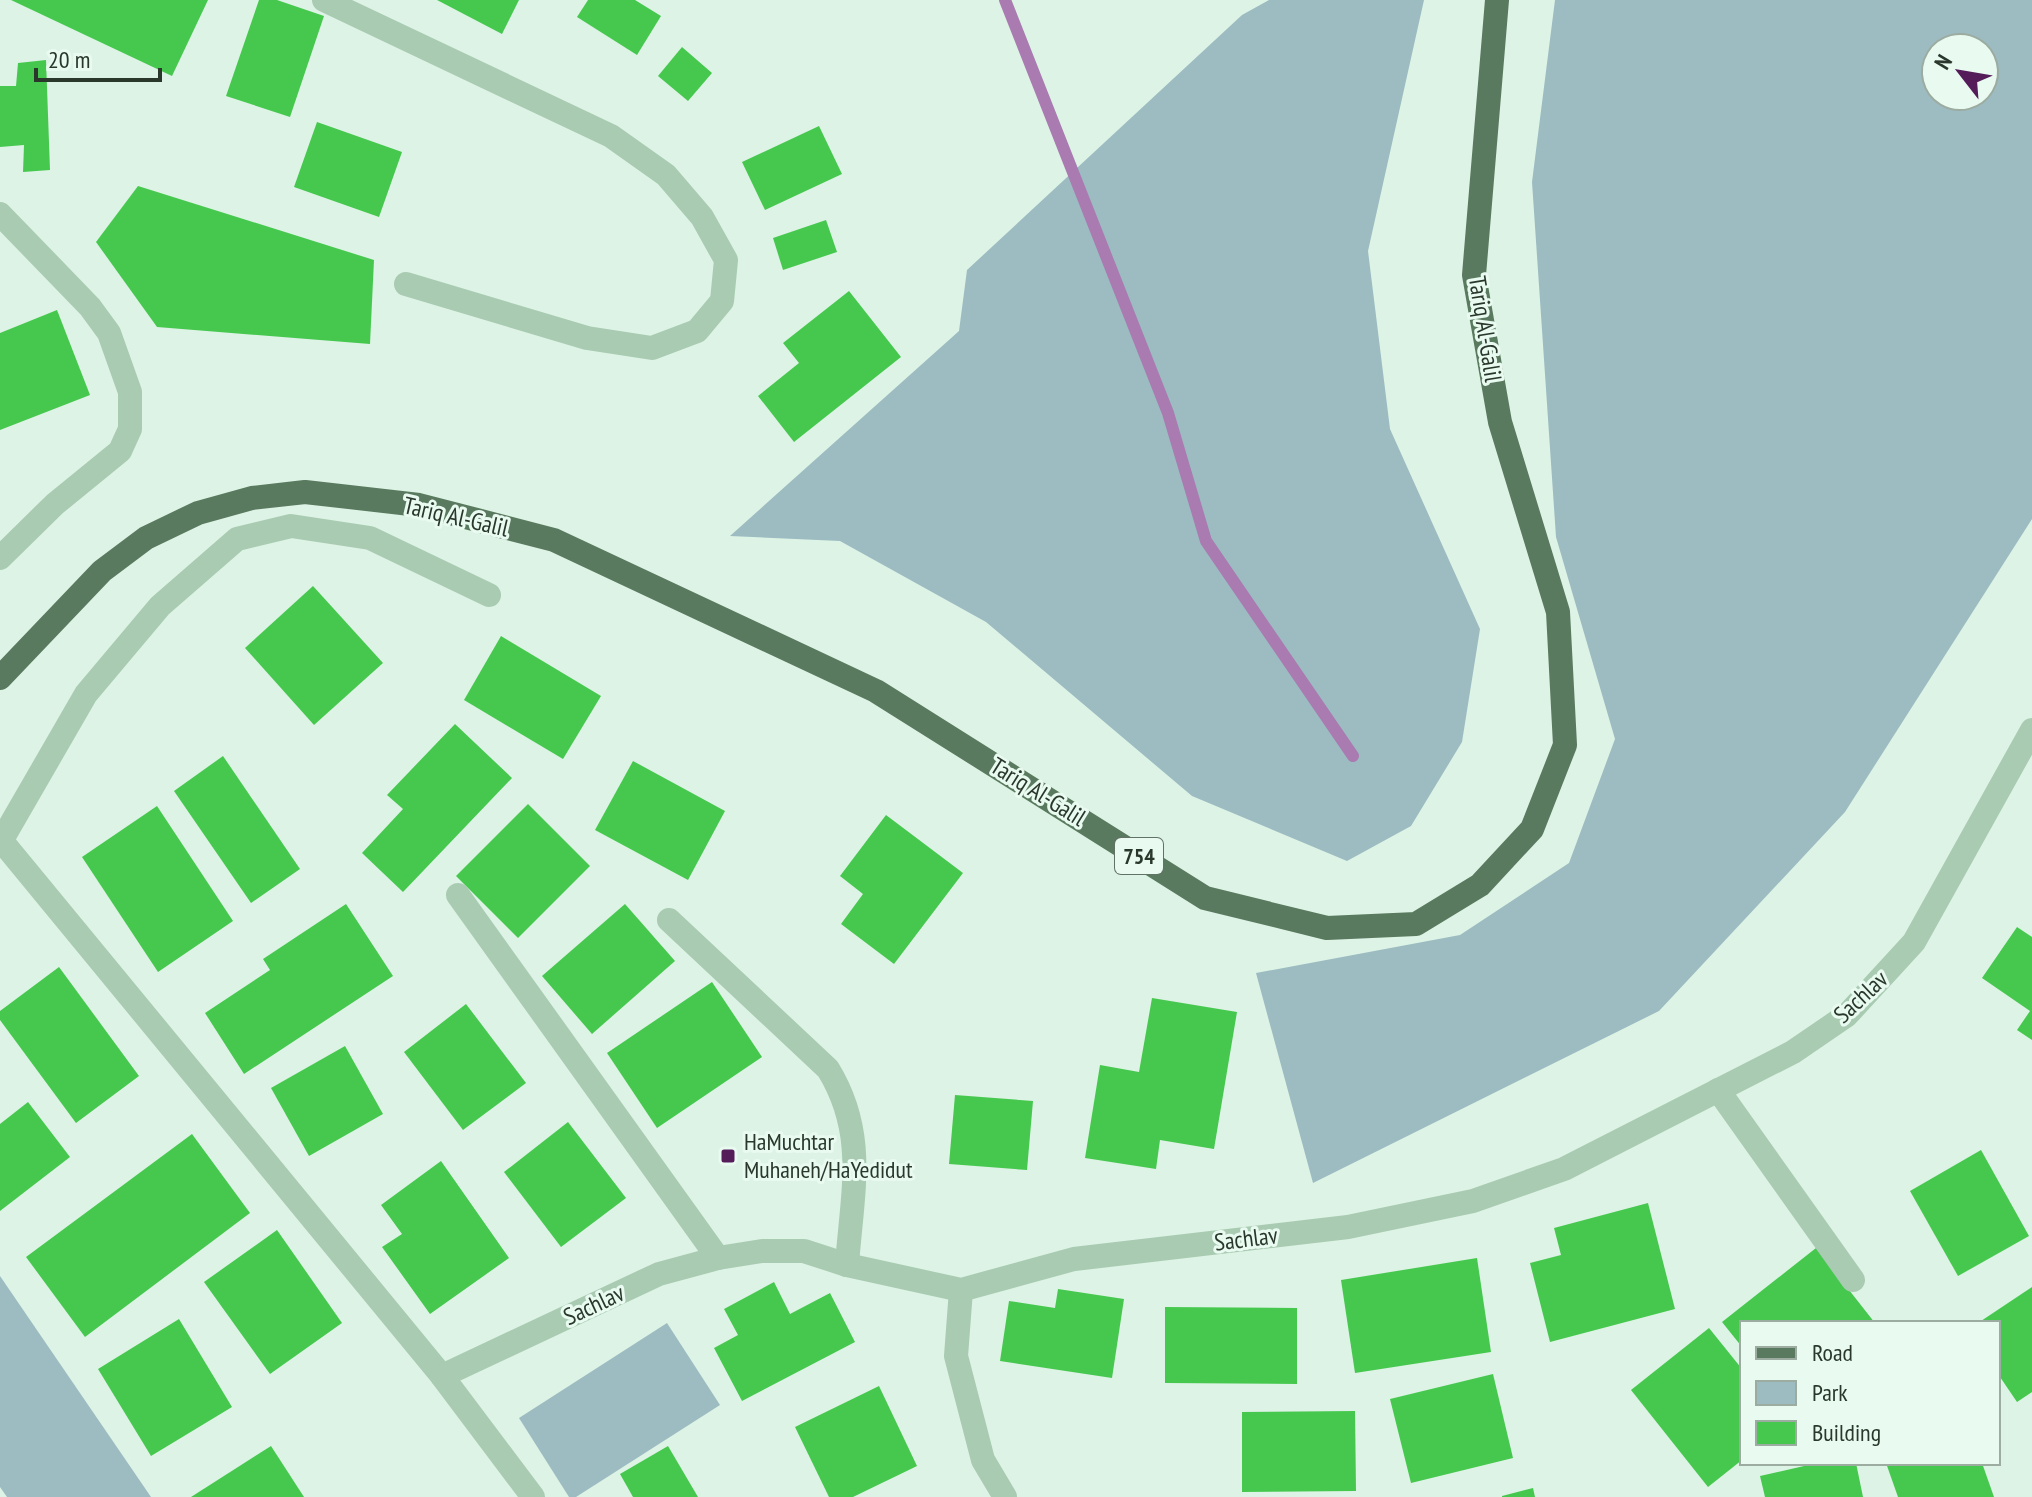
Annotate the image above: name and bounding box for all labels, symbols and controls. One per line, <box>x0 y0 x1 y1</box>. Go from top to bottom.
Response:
scale bar <box>36 32 160 82</box>
north arrow <box>1920 32 2000 112</box>
text: 20 m <box>48 44 90 75</box>
text: N <box>1928 49 1958 74</box>
street label: Tariq Al-Galil <box>1462 274 1509 384</box>
street label: Tariq Al-Galil <box>401 489 512 544</box>
street label: Tariq Al-Galil <box>985 750 1092 833</box>
road number: 754 <box>1115 838 1163 874</box>
street label: Sachlav <box>1827 963 1895 1030</box>
place label: HaMuchtar Muhaneh/HaYedidut <box>744 1126 913 1185</box>
marker: HaMuchtar Muhaneh/HaYedidut <box>719 1147 737 1165</box>
street label: Sachlav <box>1213 1219 1280 1258</box>
street label: Sachlav <box>558 1277 630 1332</box>
legend <box>1740 1321 2000 1465</box>
text: Road <box>1812 1337 1853 1368</box>
text: Park <box>1812 1377 1848 1408</box>
text: Building <box>1812 1417 1881 1448</box>

